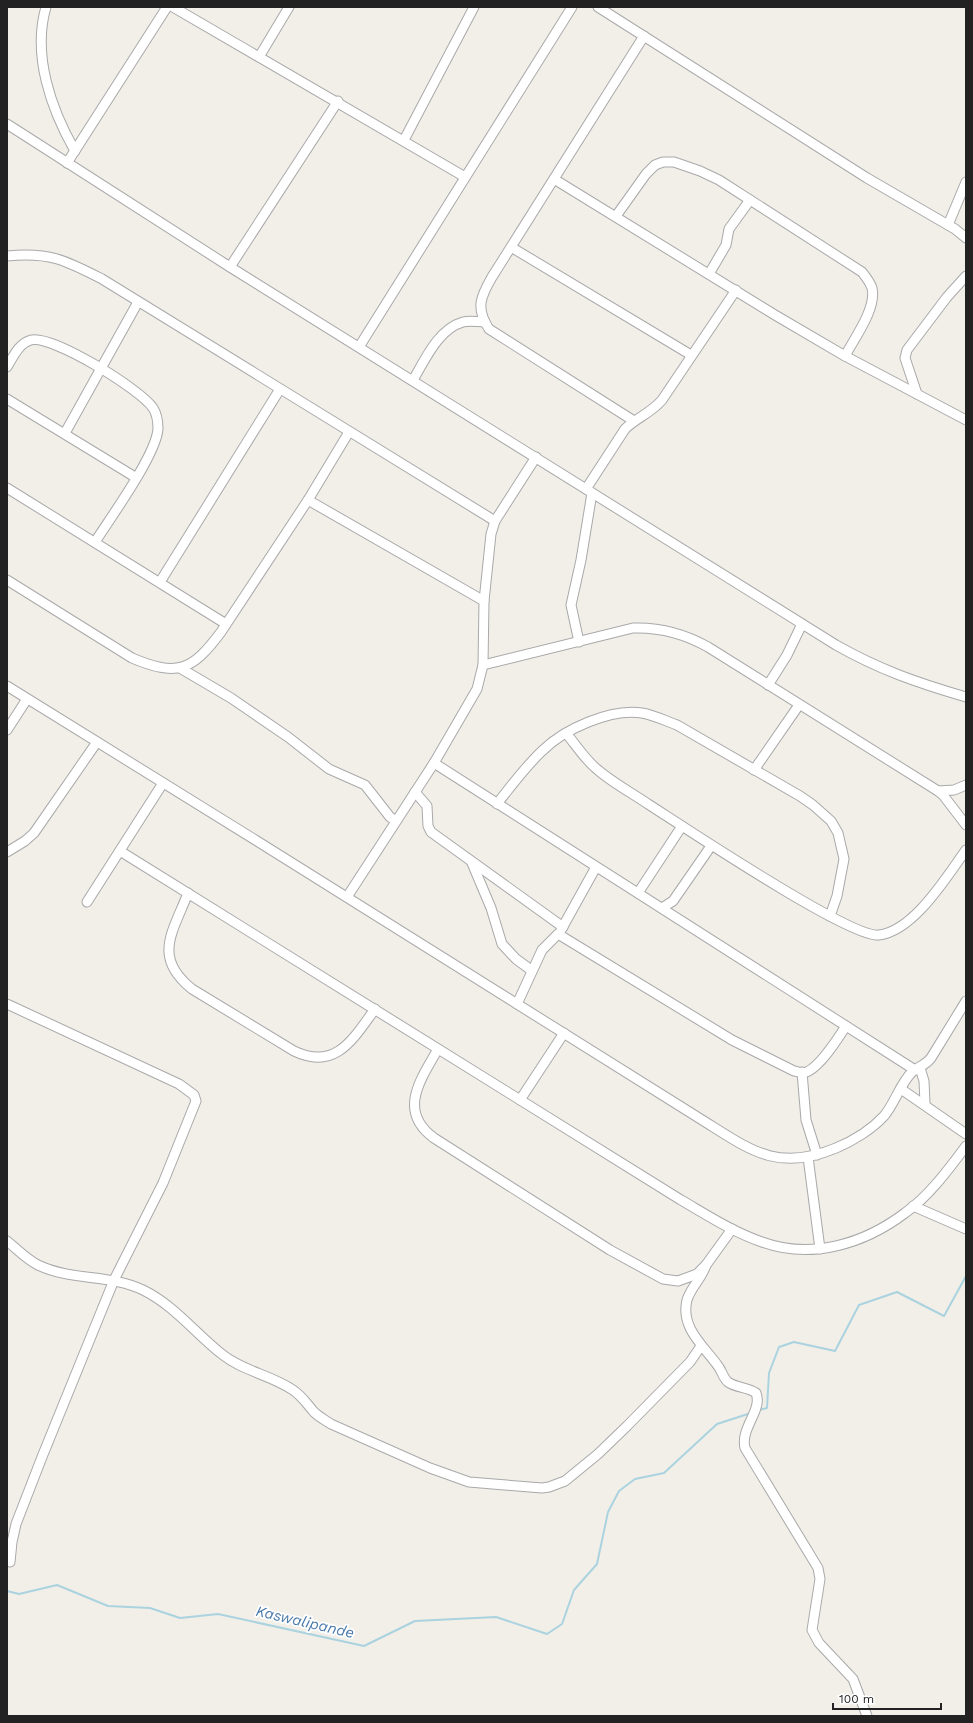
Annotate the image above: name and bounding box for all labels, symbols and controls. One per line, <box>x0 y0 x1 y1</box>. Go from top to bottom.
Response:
water label: Kaswalipande <box>254 1602 356 1642</box>
scale bar <box>833 1685 941 1711</box>
text: 100 m <box>839 1692 874 1706</box>

